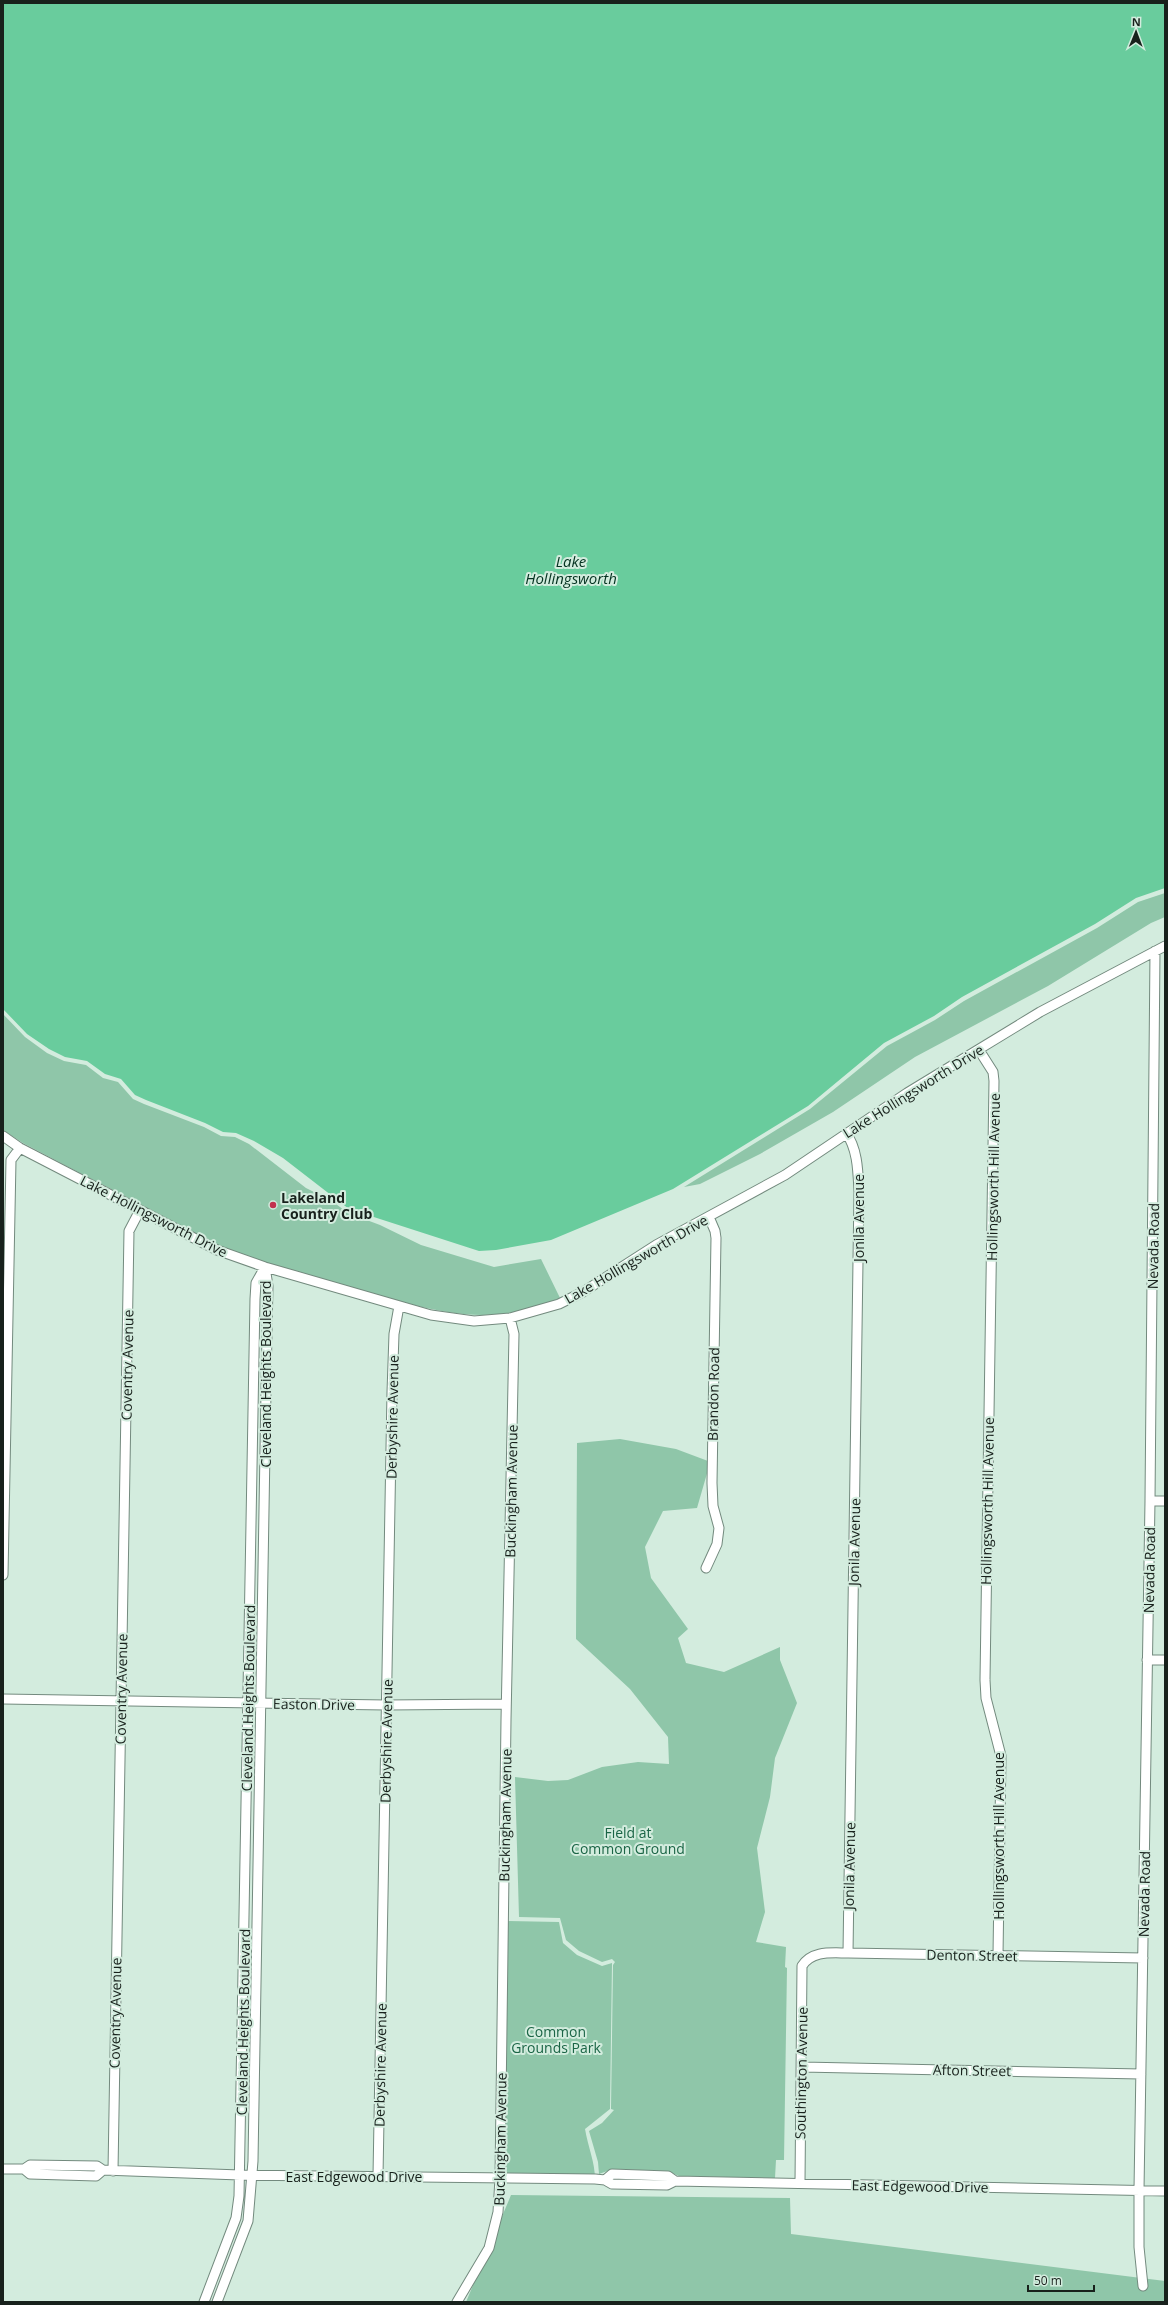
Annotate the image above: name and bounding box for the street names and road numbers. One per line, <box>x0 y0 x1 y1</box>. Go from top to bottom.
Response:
street label: Lake Hollingsworth Drive <box>839 1040 987 1142</box>
street label: Hollingsworth Hill Avenue <box>982 1093 1004 1261</box>
street label: Lake Hollingsworth Drive <box>77 1171 231 1261</box>
street label: Jonila Avenue <box>849 1174 868 1264</box>
street label: Nevada Road <box>1143 1203 1163 1289</box>
street label: Lake Hollingsworth Drive <box>561 1210 711 1308</box>
street label: Cleveland Heights Boulevard <box>256 1281 275 1467</box>
street label: Coventry Avenue <box>117 1309 137 1421</box>
street label: Brandon Road <box>703 1347 723 1441</box>
street label: Derbyshire Avenue <box>381 1355 403 1479</box>
street label: Hollingsworth Hill Avenue <box>976 1417 998 1585</box>
street label: Buckingham Avenue <box>500 1424 522 1558</box>
street label: Jonila Avenue <box>844 1498 864 1588</box>
street label: Nevada Road <box>1139 1527 1159 1613</box>
street label: Cleveland Heights Boulevard <box>237 1604 259 1792</box>
street label: Coventry Avenue <box>111 1633 131 1745</box>
street label: Derbyshire Avenue <box>375 1679 397 1803</box>
street label: Easton Drive <box>273 1694 355 1714</box>
street label: Buckingham Avenue <box>494 1748 516 1882</box>
street label: Hollingsworth Hill Avenue <box>989 1752 1008 1920</box>
street label: Jonila Avenue <box>839 1822 859 1912</box>
street label: Nevada Road <box>1134 1851 1154 1937</box>
street label: Cleveland Heights Boulevard <box>232 1928 254 2116</box>
street label: Denton Street <box>926 1945 1018 1965</box>
street label: Coventry Avenue <box>105 1957 125 2069</box>
street label: Derbyshire Avenue <box>369 2003 391 2127</box>
street label: Southington Avenue <box>790 2007 812 2139</box>
street label: Afton Street <box>933 2060 1011 2080</box>
street label: Buckingham Avenue <box>489 2072 511 2206</box>
street label: East Edgewood Drive <box>286 2167 423 2186</box>
street label: East Edgewood Drive <box>851 2175 989 2197</box>

